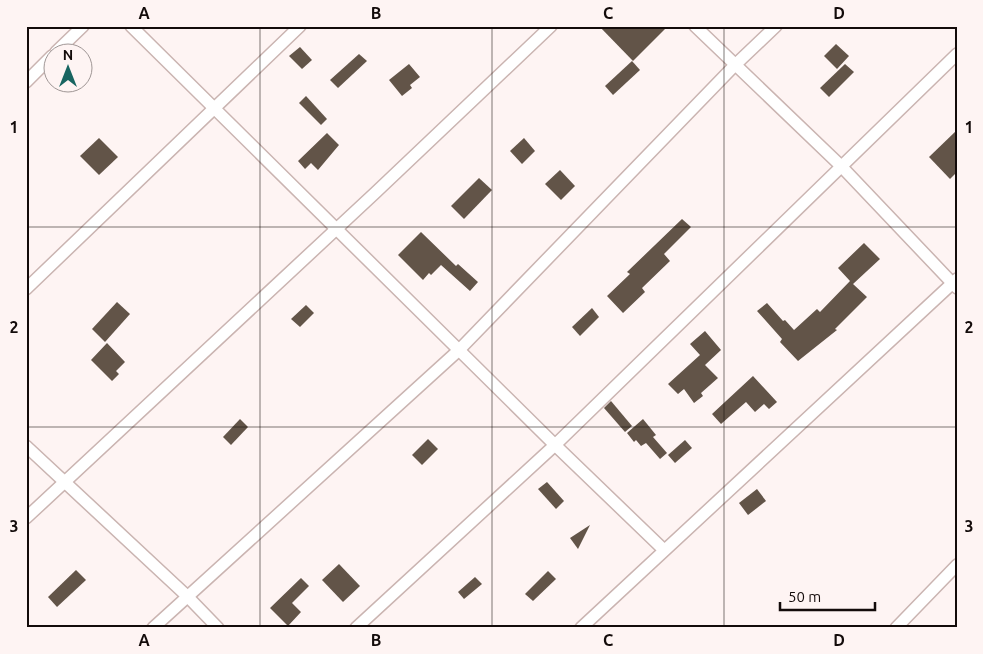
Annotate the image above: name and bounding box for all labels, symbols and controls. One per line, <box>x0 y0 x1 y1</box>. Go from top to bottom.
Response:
text: A <box>138 4 150 22</box>
text: B <box>371 4 381 22</box>
text: C <box>603 4 613 22</box>
text: D <box>833 4 845 22</box>
north arrow <box>42 42 92 92</box>
text: N <box>63 47 73 63</box>
text: 1 <box>9 118 19 136</box>
text: 1 <box>964 118 974 136</box>
text: 2 <box>9 318 19 336</box>
text: 2 <box>964 318 974 336</box>
text: 3 <box>9 517 19 535</box>
text: 3 <box>964 517 974 535</box>
scale bar <box>780 579 876 611</box>
text: 50 m <box>788 588 821 605</box>
text: A <box>138 631 150 649</box>
text: B <box>371 631 381 649</box>
text: C <box>603 631 613 649</box>
text: D <box>833 631 845 649</box>

